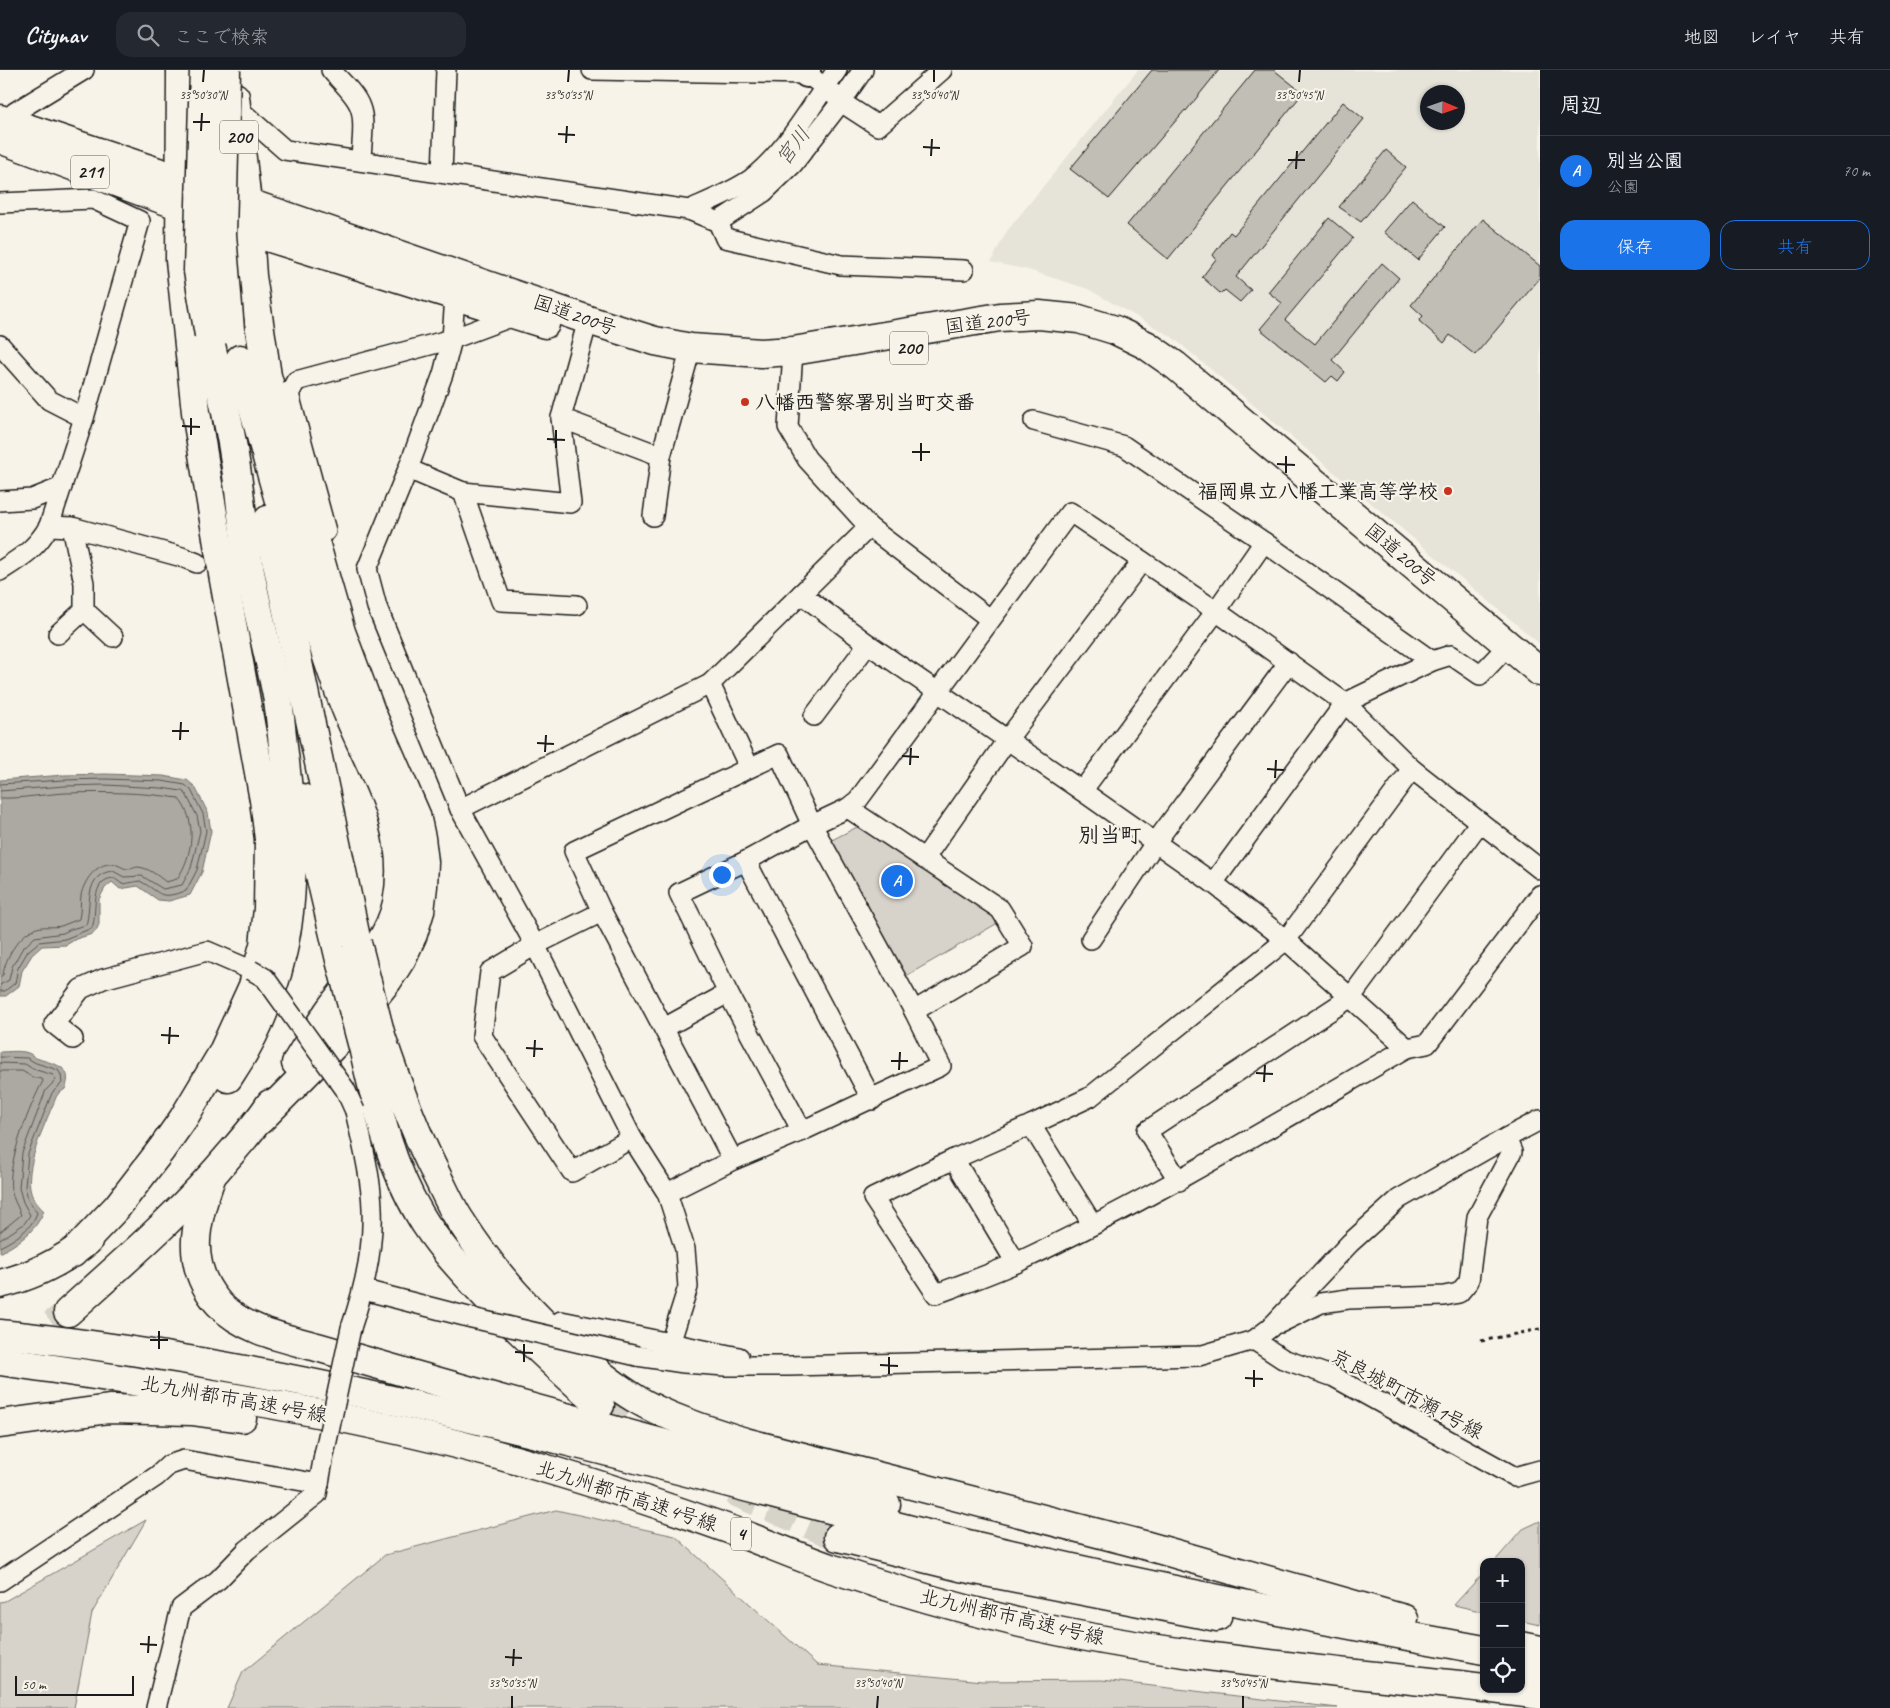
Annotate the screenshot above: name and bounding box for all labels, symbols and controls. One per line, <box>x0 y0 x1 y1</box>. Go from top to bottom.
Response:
search box <box>116 12 466 57</box>
text: Citynav <box>25 20 86 50</box>
icon: search <box>134 21 162 49</box>
text: ここで検索 <box>174 25 269 49</box>
text: 地図 <box>1684 26 1720 48</box>
text: レイヤ <box>1748 26 1801 48</box>
text: 共有 <box>1829 26 1865 48</box>
north arrow <box>1420 85 1465 130</box>
text: 33°50'30"N <box>179 87 228 103</box>
text: 33°50'35"N <box>544 87 593 103</box>
text: 33°50'40"N <box>910 87 959 103</box>
text: 33°50'45"N <box>1275 87 1324 103</box>
text: 周辺 <box>1560 92 1602 118</box>
road number: 200 <box>220 121 258 154</box>
water label: 宮川 <box>770 121 816 171</box>
text: 別当公園 <box>1607 149 1683 173</box>
road number: 211 <box>71 155 109 188</box>
text: A <box>1572 161 1580 181</box>
text: 70 m <box>1843 161 1870 181</box>
text: 公園 <box>1607 177 1639 197</box>
button: 保存 <box>1560 220 1710 270</box>
button: 共有 <box>1720 220 1870 270</box>
street label: 国道200号 <box>530 289 620 341</box>
street label: 国道200号 <box>943 304 1033 340</box>
road number: 200 <box>890 332 928 364</box>
place label: 八幡西警察署別当町交番 <box>755 390 975 415</box>
marker: 八幡西警察署別当町交番 <box>739 396 751 408</box>
place label: 福岡県立八幡工業高等学校 <box>1198 479 1438 504</box>
marker: 福岡県立八幡工業高等学校 <box>1442 485 1454 497</box>
street label: 国道200号 <box>1360 517 1442 593</box>
district label: 別当町 <box>1079 822 1142 848</box>
your location <box>709 862 735 888</box>
pin: A <box>881 862 913 900</box>
street label: 京良城町市瀬1号線 <box>1327 1343 1487 1445</box>
street label: 北九州都市高速4号線 <box>139 1370 329 1428</box>
street label: 北九州都市高速4号線 <box>533 1455 721 1537</box>
road number: 4 <box>731 1518 751 1550</box>
map controls <box>1480 1558 1525 1693</box>
button: + <box>1480 1558 1525 1603</box>
street label: 北九州都市高速4号線 <box>917 1584 1107 1650</box>
button: − <box>1480 1603 1525 1648</box>
button: locate <box>1480 1648 1525 1693</box>
scale bar <box>15 1673 134 1696</box>
text: 33°50'35"N <box>488 1675 537 1691</box>
text: 33°50'40"N <box>854 1675 903 1691</box>
text: 33°50'45"N <box>1219 1675 1268 1691</box>
text: 50 m <box>22 1676 46 1693</box>

